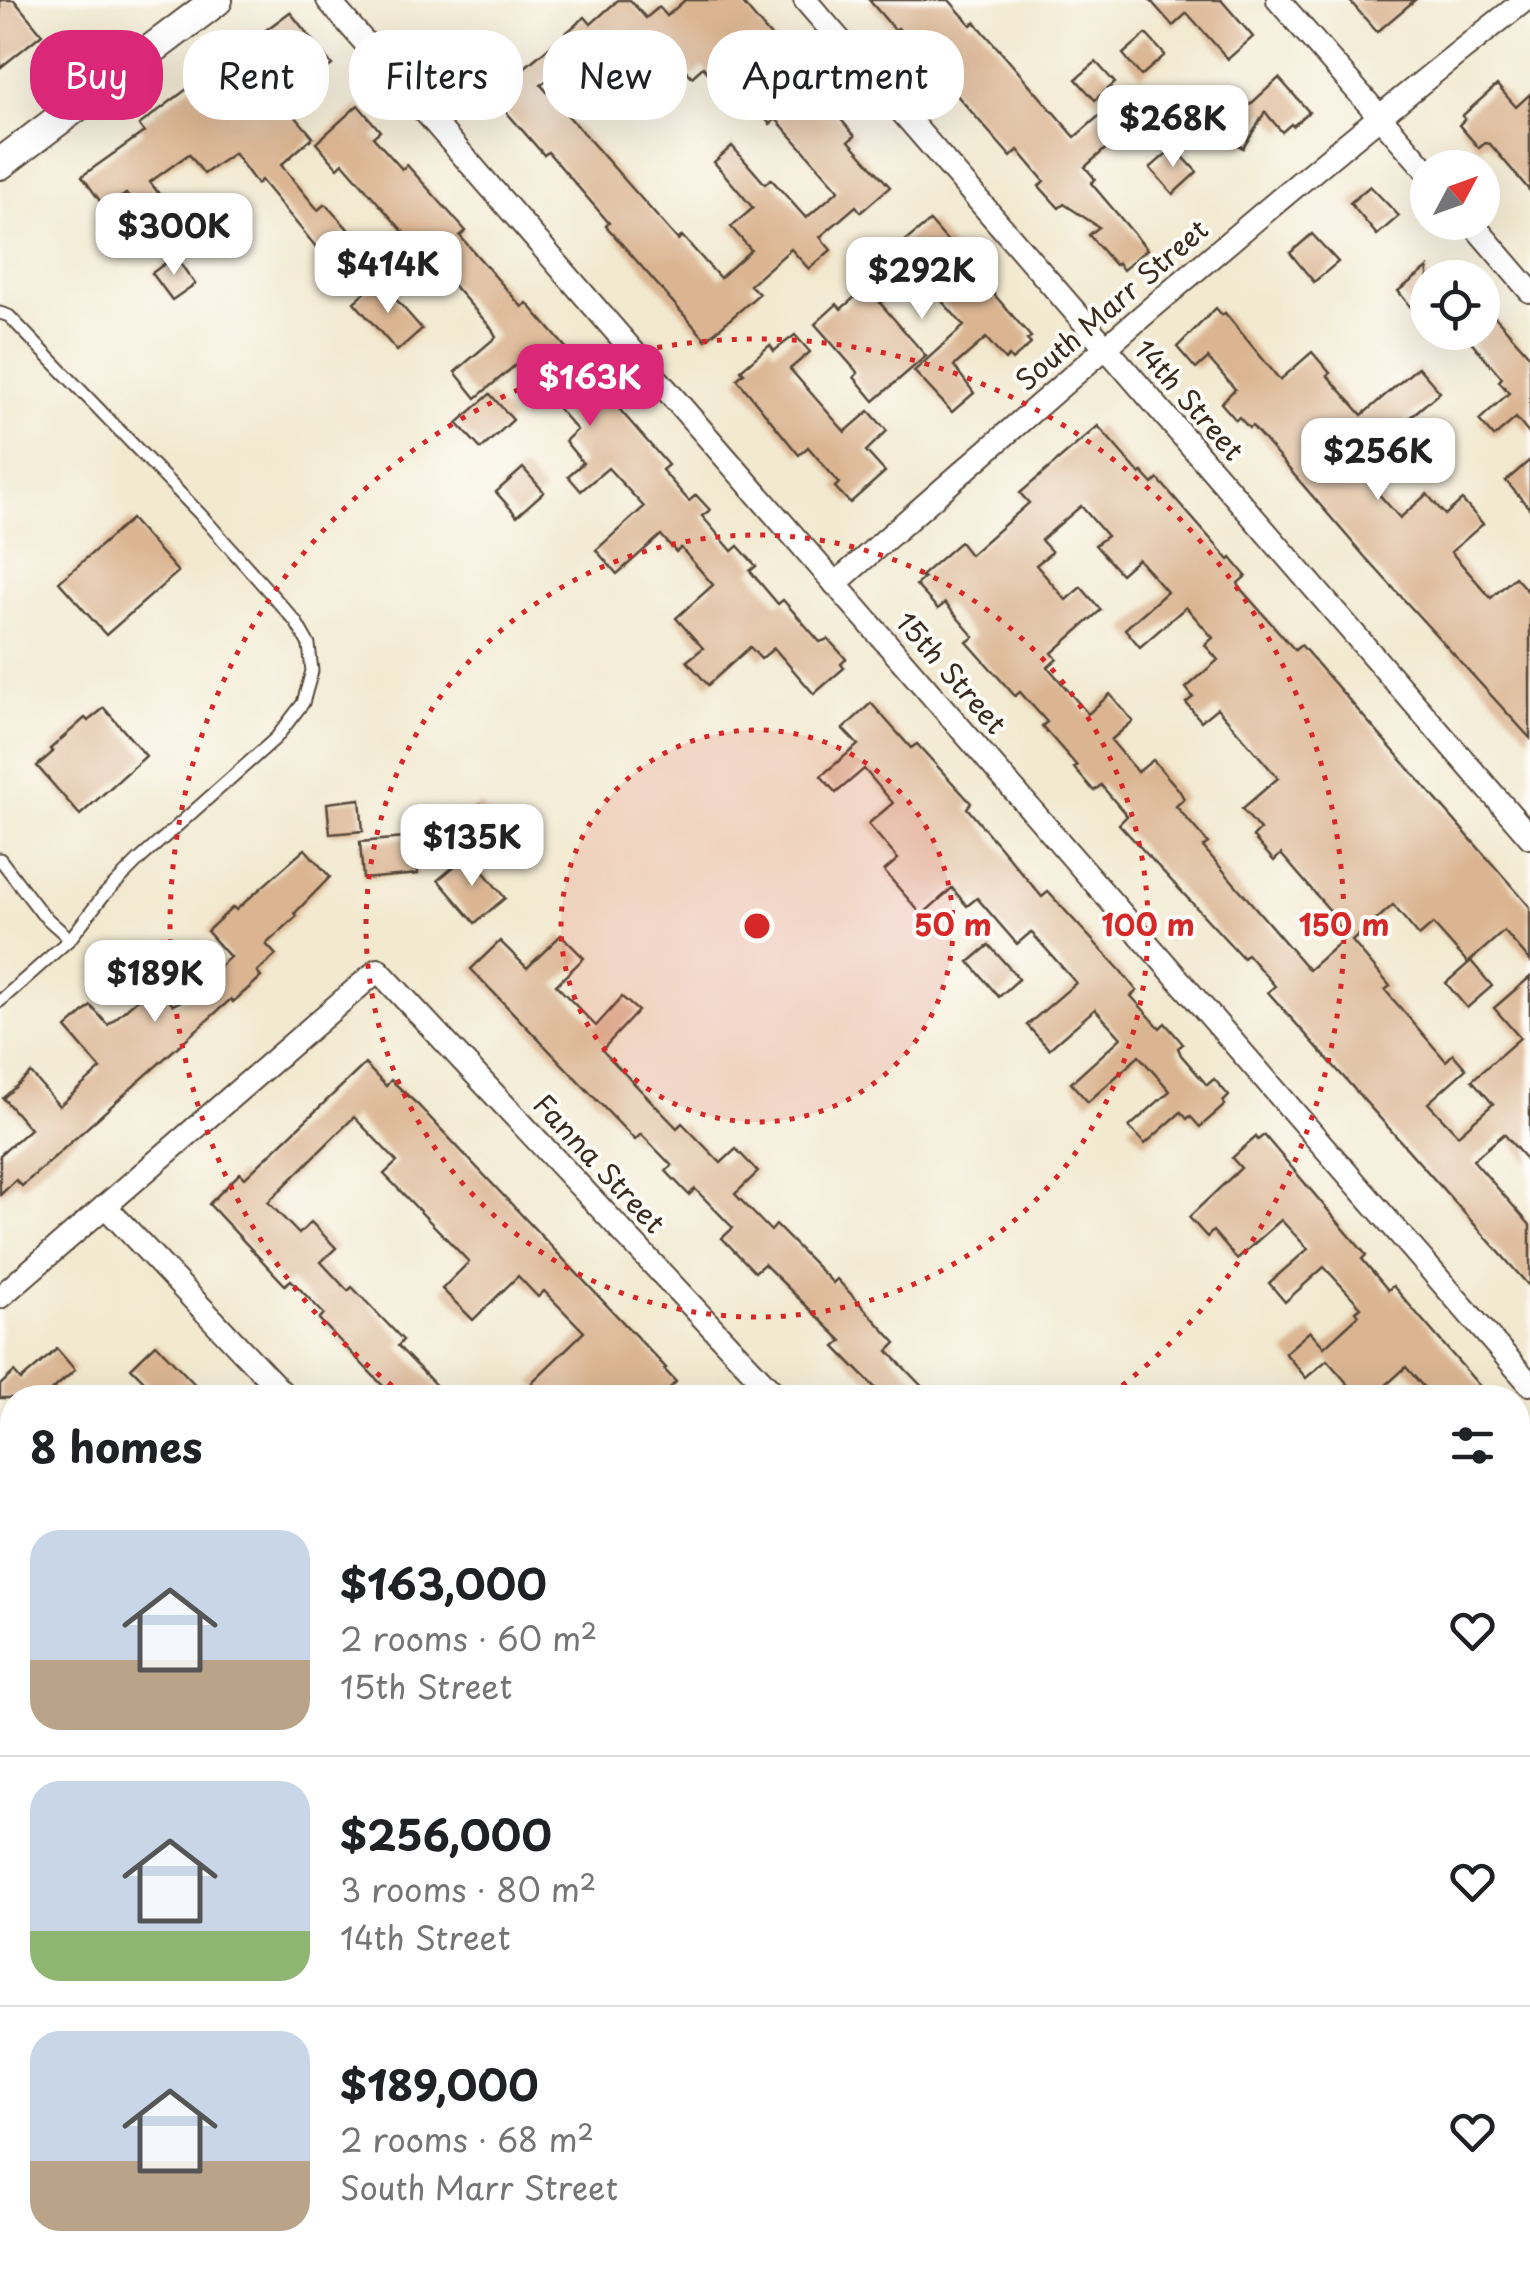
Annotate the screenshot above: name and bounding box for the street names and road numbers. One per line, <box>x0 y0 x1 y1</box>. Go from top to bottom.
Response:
street label: South Marr Street <box>1005 208 1217 400</box>
street label: 14th Street <box>1125 329 1255 469</box>
street label: 15th Street <box>886 601 1018 743</box>
street label: Fanna Street <box>524 1083 676 1243</box>

